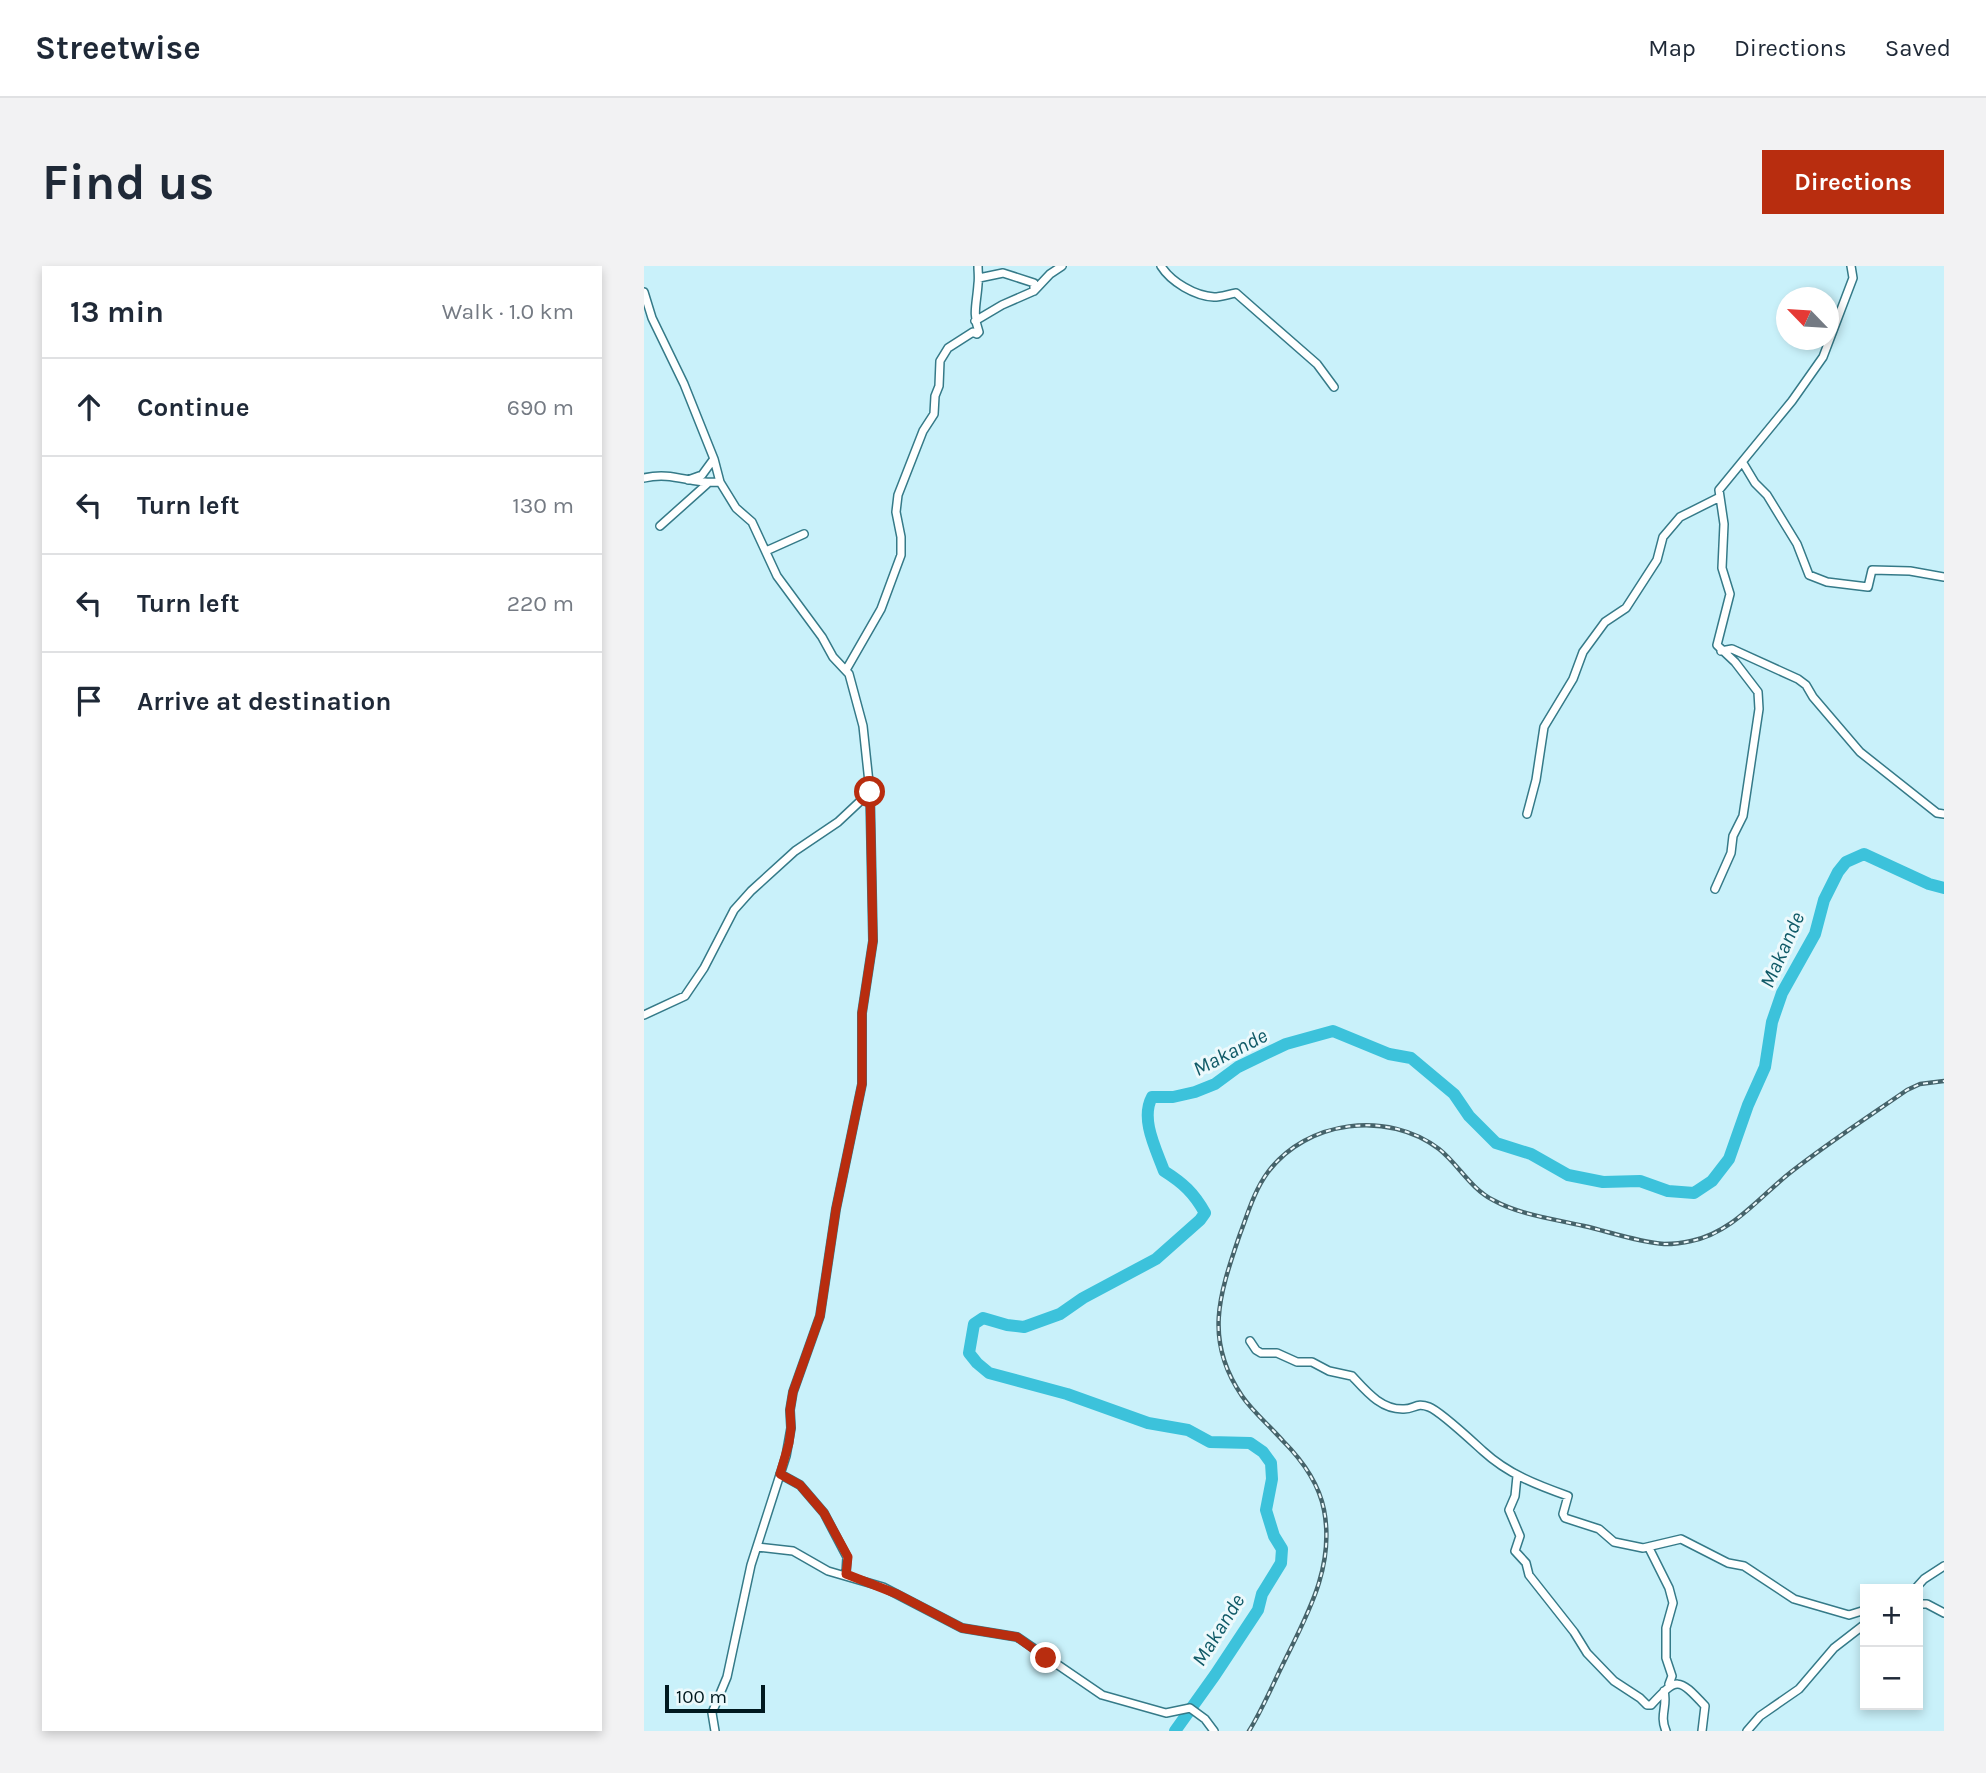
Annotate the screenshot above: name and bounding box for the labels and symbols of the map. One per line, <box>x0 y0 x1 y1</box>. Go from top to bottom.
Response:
north arrow <box>1776 287 1839 350</box>
route start <box>854 776 885 807</box>
water label: Makande <box>1755 908 1809 992</box>
water label: Makande <box>1189 1023 1271 1081</box>
water label: Makande <box>1187 1589 1250 1670</box>
route end <box>1030 1642 1061 1673</box>
scale bar <box>665 1682 765 1714</box>

